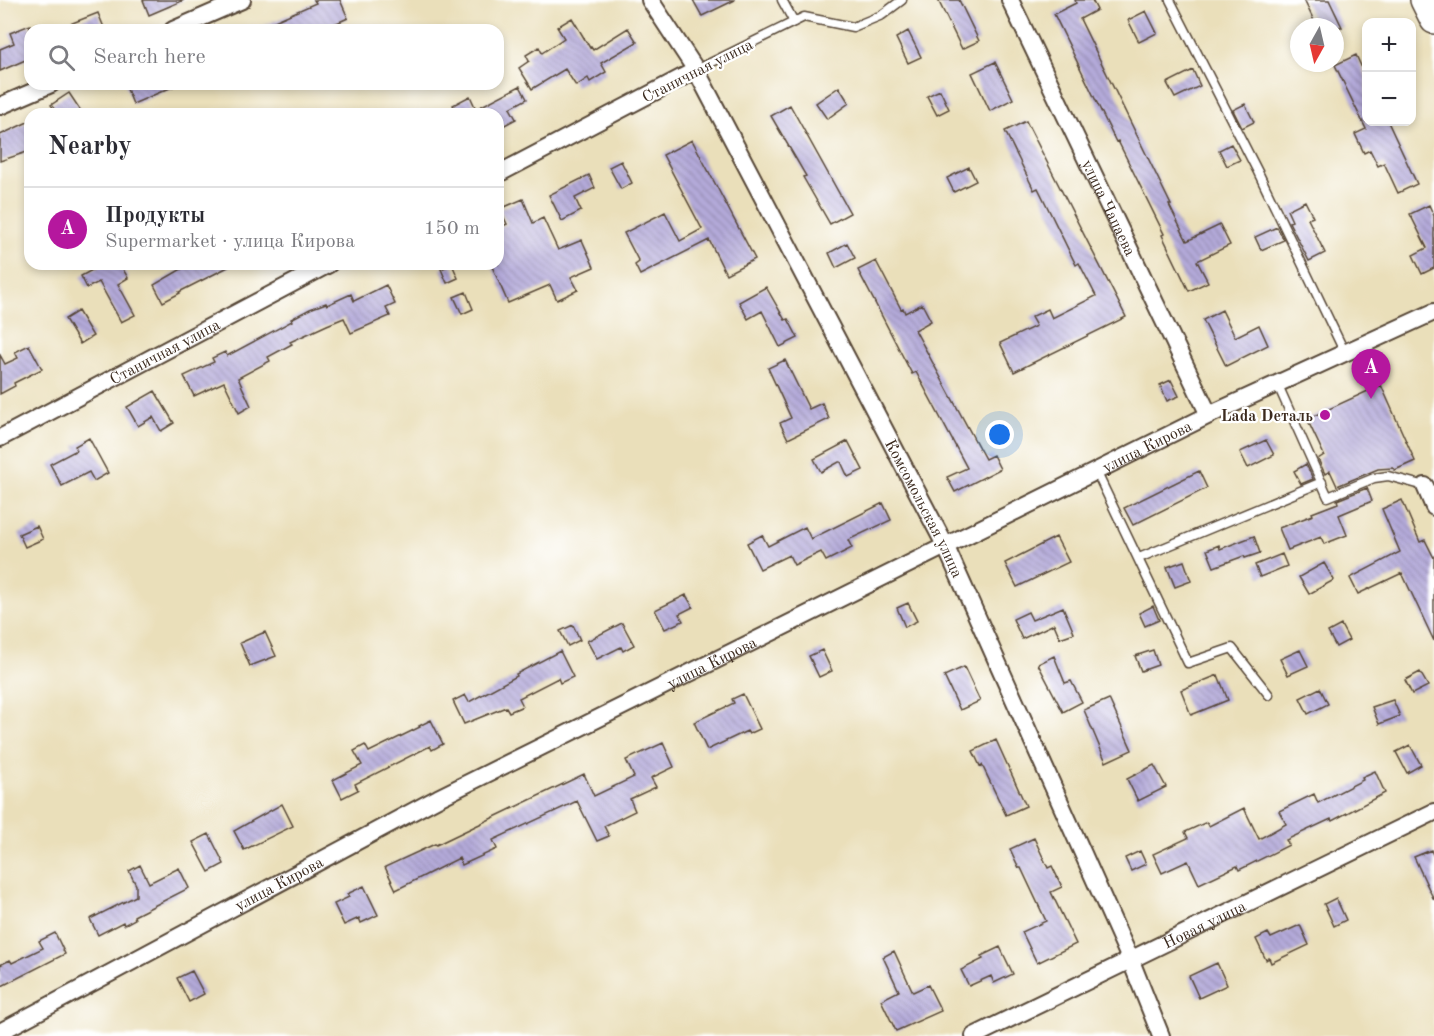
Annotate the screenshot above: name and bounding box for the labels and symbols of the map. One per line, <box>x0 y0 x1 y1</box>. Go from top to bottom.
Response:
north arrow <box>1290 18 1344 72</box>
street label: Станичная улица <box>640 37 756 107</box>
street label: улица Чапаева <box>1078 158 1138 259</box>
street label: Станичная улица <box>108 317 223 388</box>
pin: A <box>1352 350 1390 399</box>
marker: Lada Dеталь <box>1318 408 1332 422</box>
place label: Lada Dеталь <box>1221 409 1313 425</box>
street label: улица Кирова <box>1100 419 1195 477</box>
your location <box>985 420 1014 449</box>
street label: Комсомольская улица <box>881 437 965 581</box>
street label: улица Кирова <box>665 635 760 693</box>
street label: улица Кирова <box>233 855 327 915</box>
street label: Новая улица <box>1161 899 1249 953</box>

